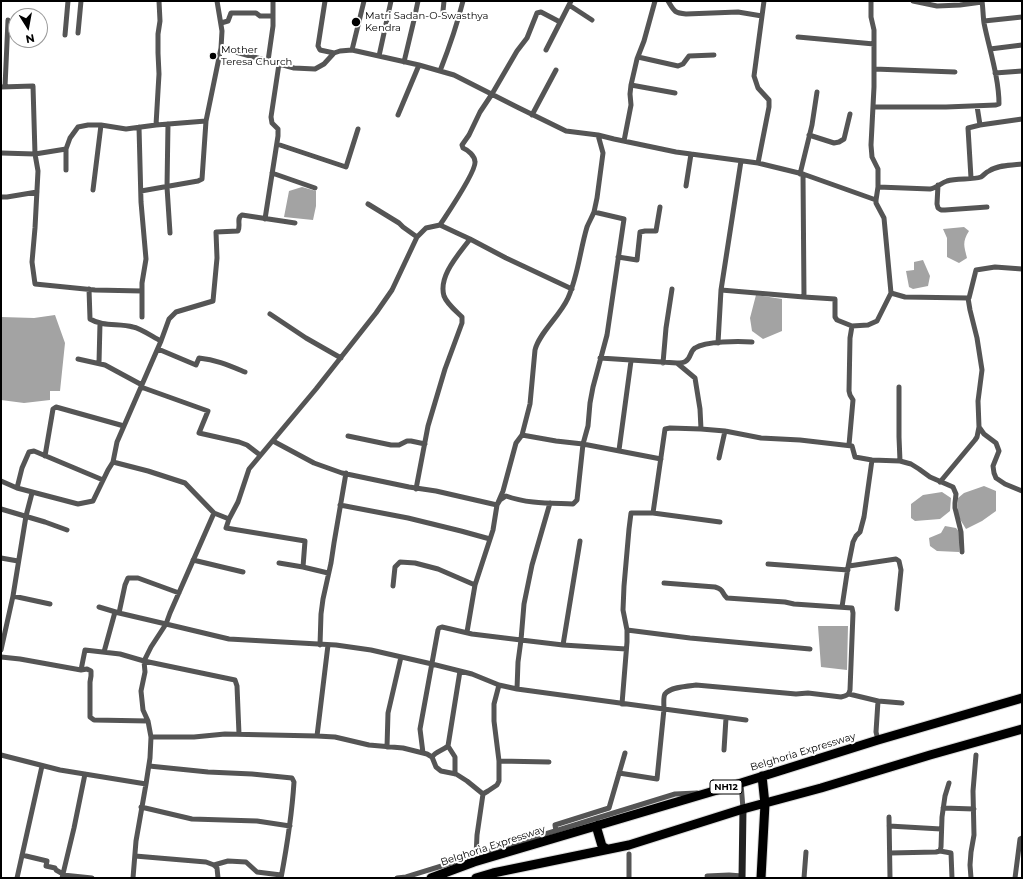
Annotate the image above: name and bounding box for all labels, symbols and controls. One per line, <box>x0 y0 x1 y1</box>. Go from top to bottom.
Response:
north arrow <box>8 8 48 48</box>
place label: Matri Sadan-O-Swasthya Kendra <box>365 10 488 34</box>
marker: Matri Sadan-O-Swasthya Kendra <box>350 16 362 28</box>
text: N <box>24 31 36 47</box>
place label: Mother Teresa Church <box>221 44 292 68</box>
marker: Mother Teresa Church <box>208 51 218 61</box>
street label: Belghoria Expressway <box>749 730 857 774</box>
road number: NH12 <box>710 780 742 794</box>
street label: Belghoria Expressway <box>439 823 547 869</box>

